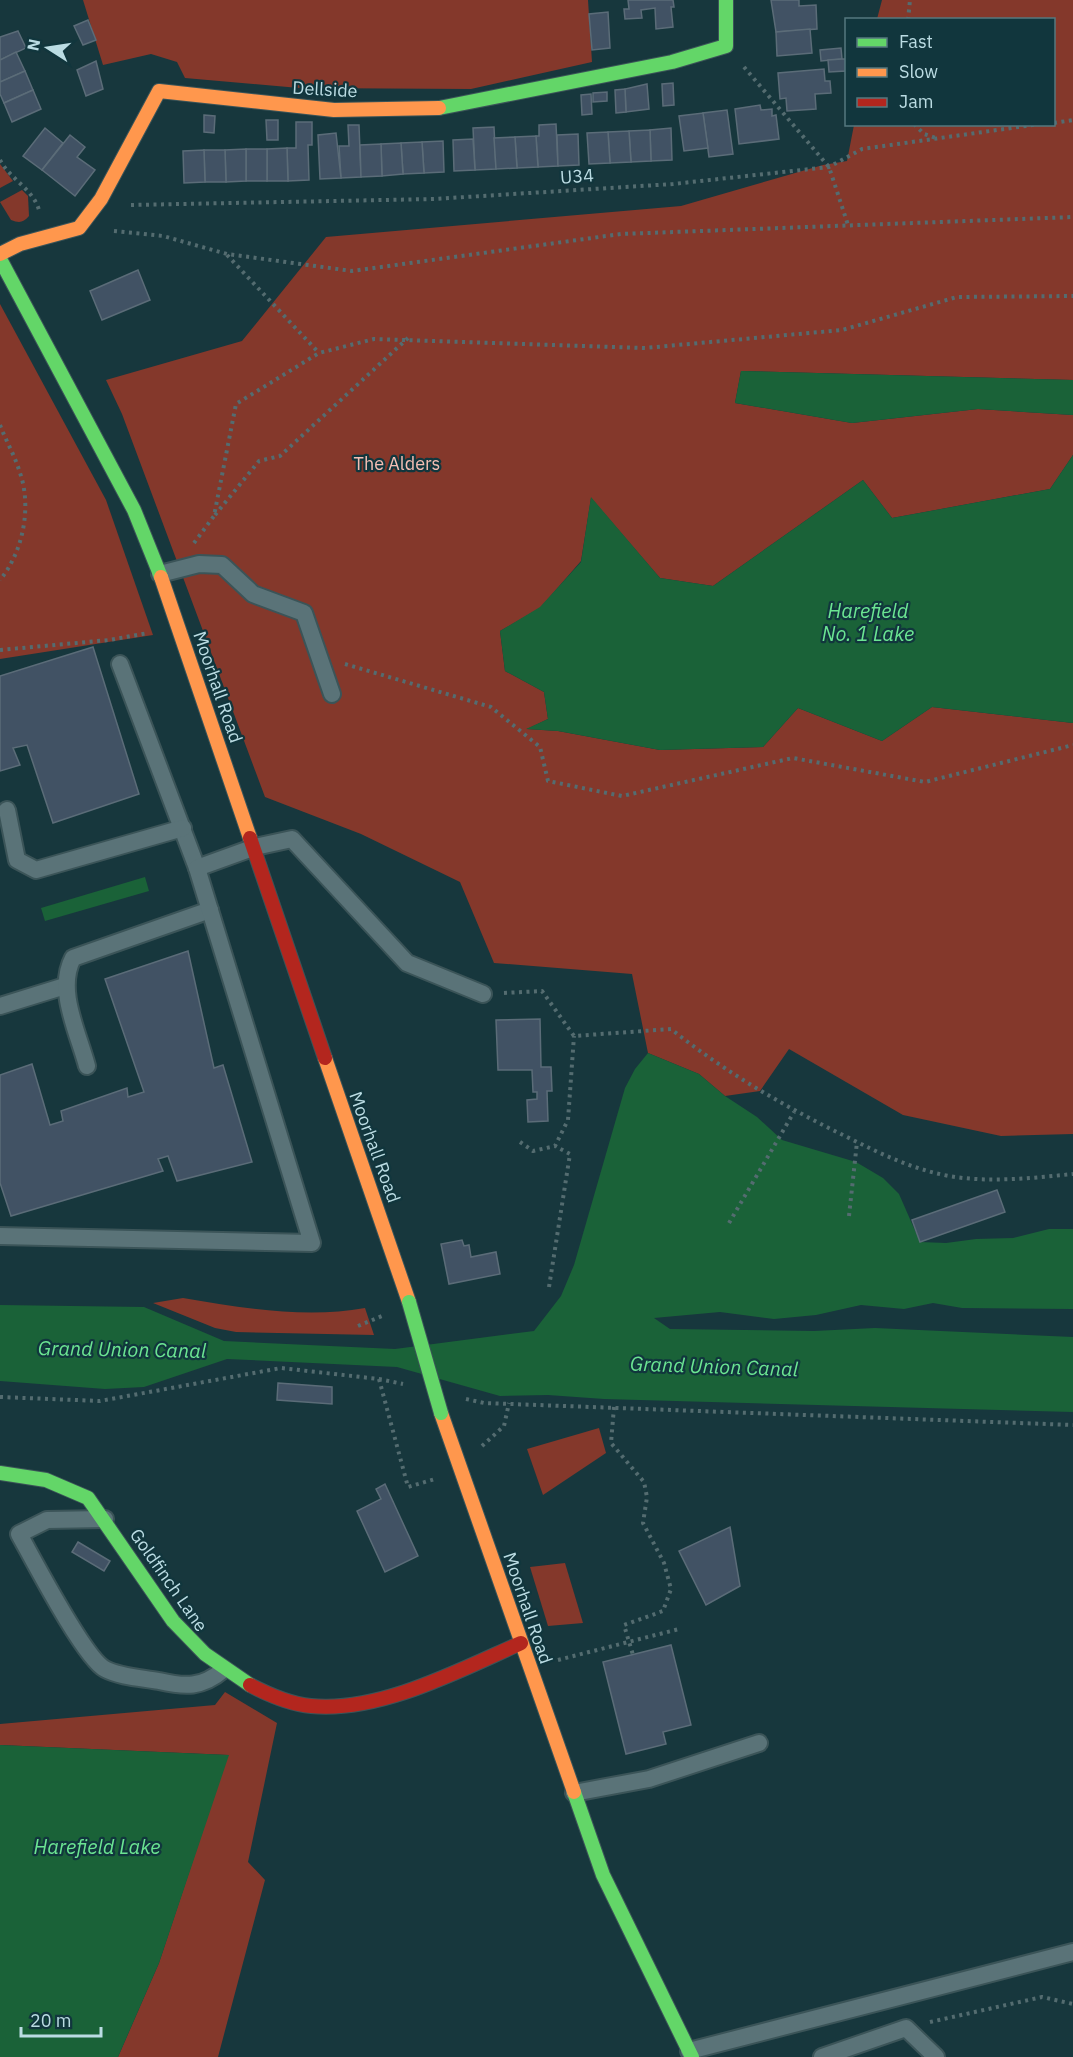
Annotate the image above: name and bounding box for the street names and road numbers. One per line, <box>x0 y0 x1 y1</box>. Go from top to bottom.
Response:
street label: Dellside <box>292 76 358 102</box>
street label: U34 <box>559 163 595 189</box>
street label: Moorhall Road <box>188 628 248 746</box>
street label: Moorhall Road <box>344 1088 406 1206</box>
street label: Goldfinch Lane <box>125 1524 213 1636</box>
street label: Moorhall Road <box>498 1549 558 1667</box>

